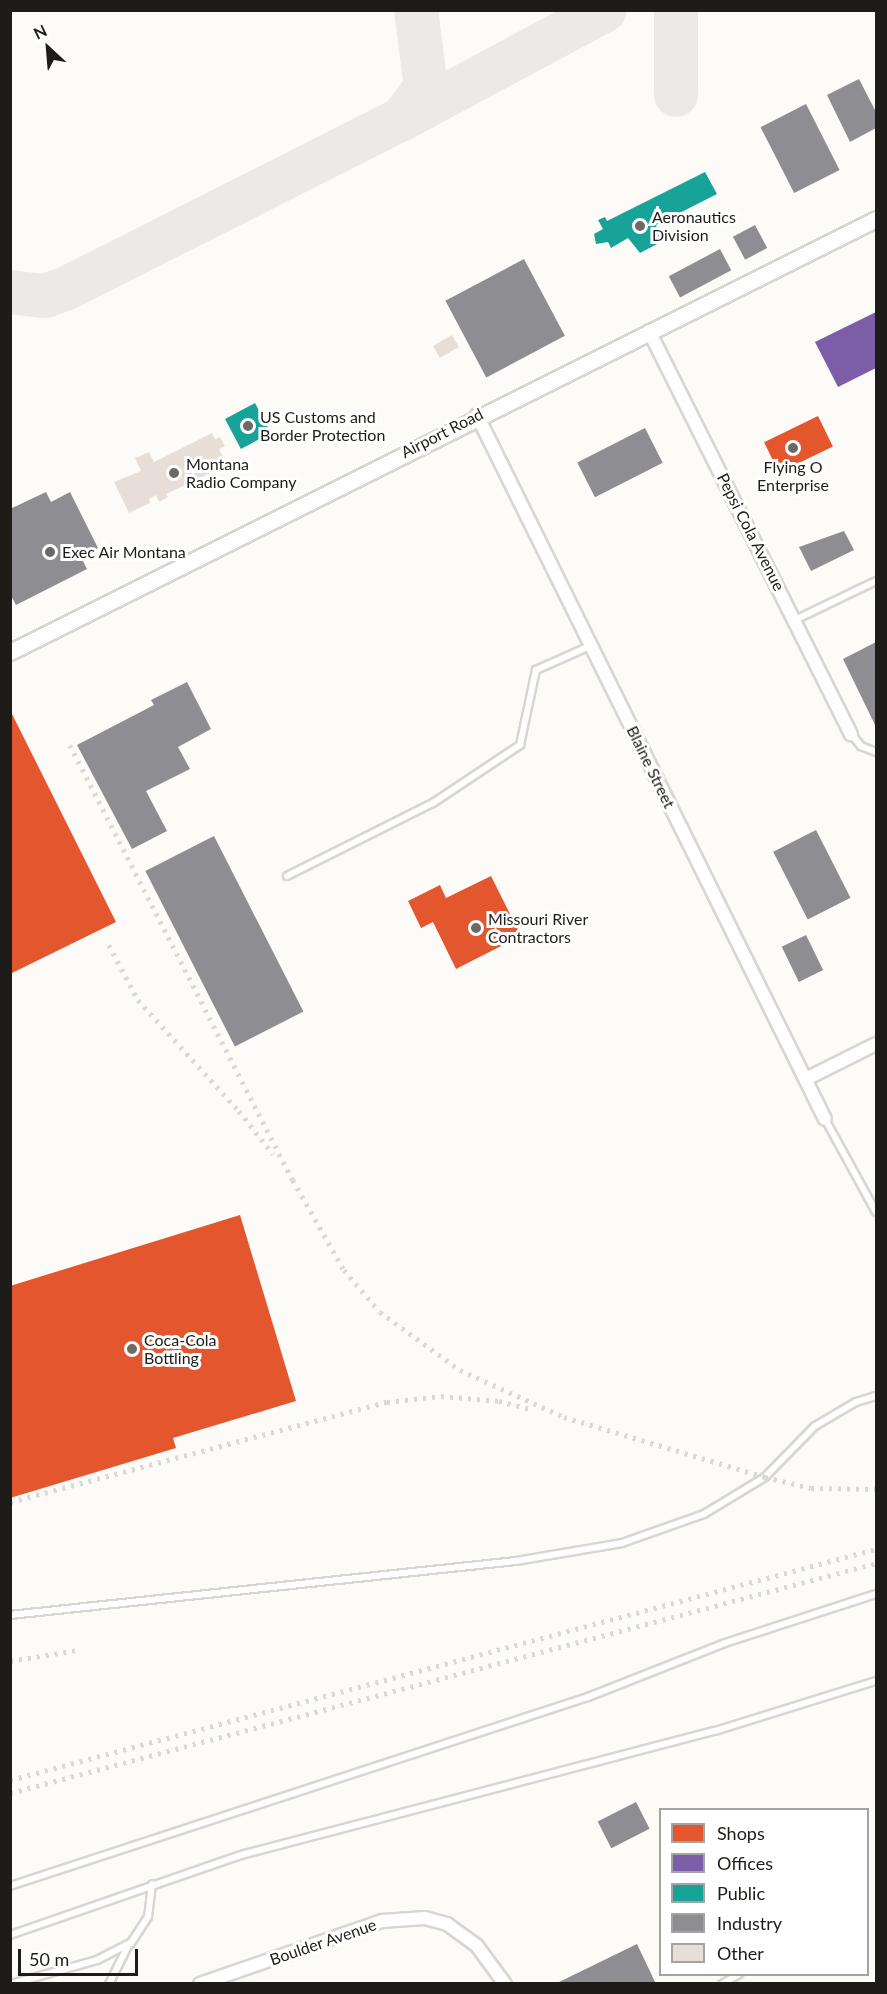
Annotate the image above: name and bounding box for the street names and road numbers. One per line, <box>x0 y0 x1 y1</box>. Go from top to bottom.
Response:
street label: Airport Road <box>398 404 486 462</box>
street label: Pepsi Cola Avenue <box>713 470 789 594</box>
street label: Blaine Street <box>623 723 679 811</box>
street label: Boulder Avenue <box>267 1915 379 1969</box>

